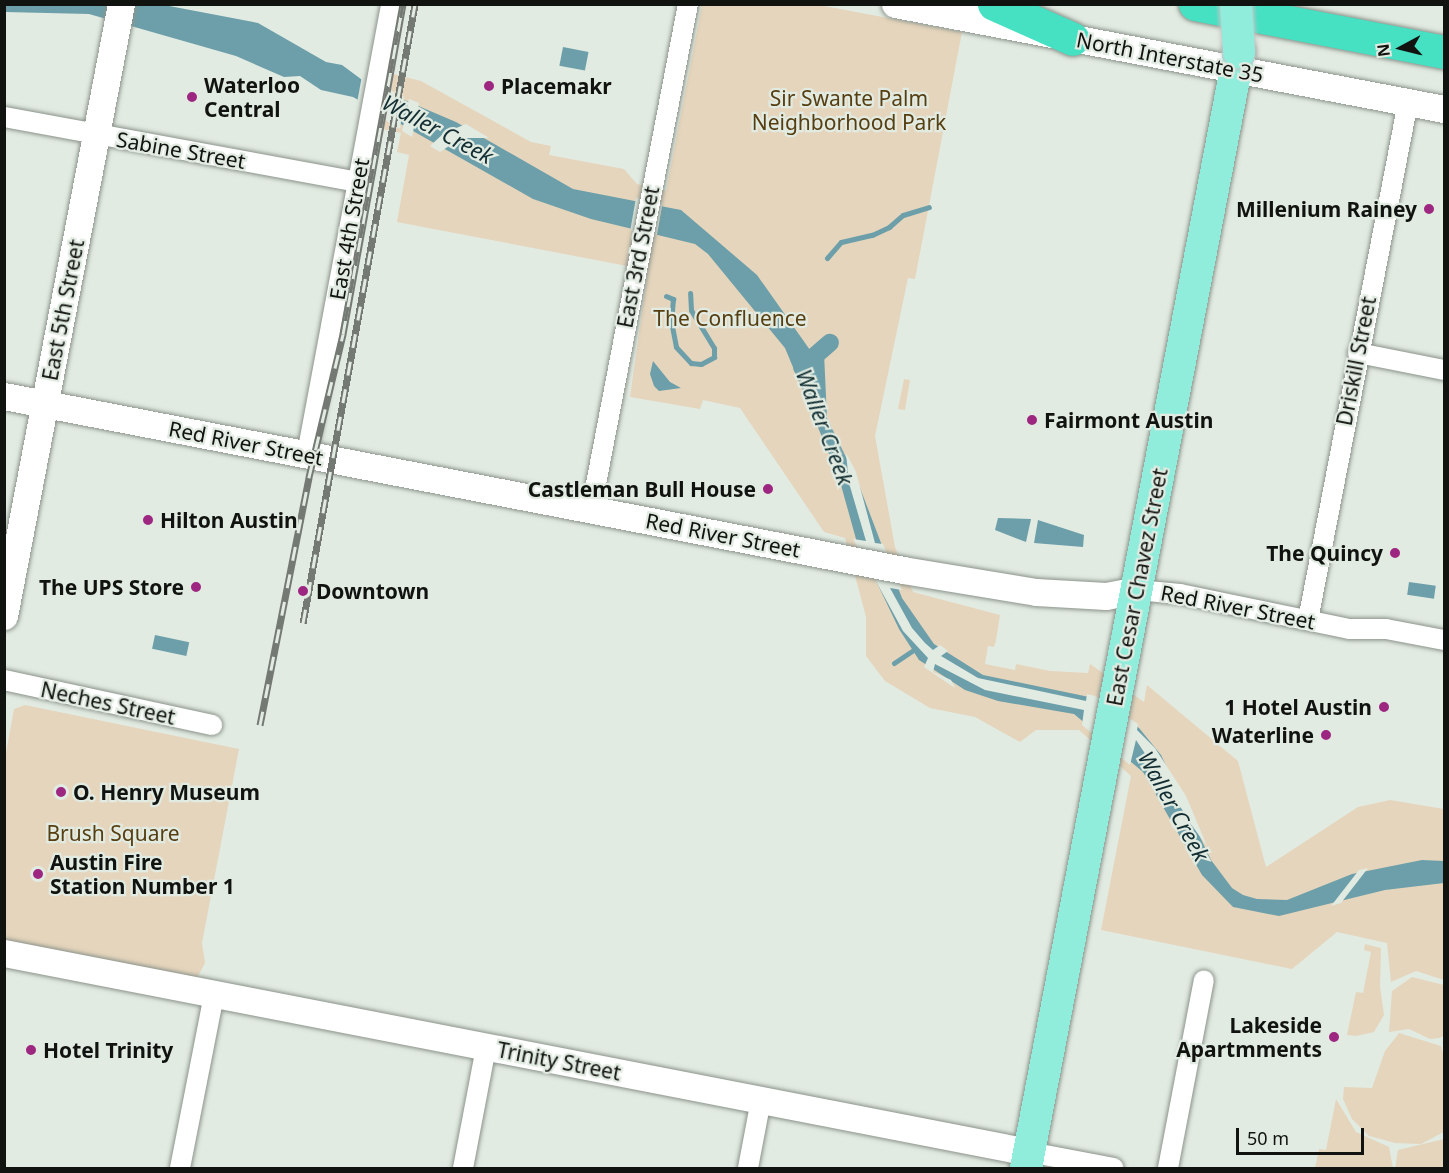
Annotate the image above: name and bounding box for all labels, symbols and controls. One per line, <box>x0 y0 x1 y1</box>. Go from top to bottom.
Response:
north arrow <box>1371 18 1431 78</box>
street label: North Interstate 35 <box>1074 27 1266 87</box>
text: N <box>1371 42 1395 58</box>
place label: Waterloo Central <box>204 72 300 122</box>
place label: Placemakr <box>501 73 612 99</box>
marker: Placemakr <box>482 79 496 93</box>
park label: Sir Swante Palm Neighborhood Park <box>752 85 946 135</box>
water label: Waller Creek <box>378 89 498 169</box>
marker: Waterloo Central <box>185 90 199 104</box>
street label: Sabine Street <box>115 126 247 174</box>
street label: East 4th Street <box>324 156 374 302</box>
street label: East 3rd Street <box>612 184 664 330</box>
place label: Millenium Rainey <box>1236 196 1417 222</box>
marker: Millenium Rainey <box>1422 202 1436 216</box>
street label: East 5th Street <box>37 237 89 383</box>
street label: Driskill Street <box>1331 294 1381 428</box>
park label: The Confluence <box>653 305 807 331</box>
water label: Waller Creek <box>791 365 859 489</box>
place label: Fairmont Austin <box>1044 407 1213 433</box>
marker: Fairmont Austin <box>1025 413 1039 427</box>
street label: Red River Street <box>167 416 325 470</box>
street label: East Cesar Chavez Street <box>1102 466 1172 708</box>
place label: Castleman Bull House <box>528 476 756 502</box>
marker: Castleman Bull House <box>761 482 775 496</box>
place label: Hilton Austin <box>160 507 298 533</box>
street label: Red River Street <box>644 508 802 562</box>
marker: Hilton Austin <box>141 513 155 527</box>
place label: The Quincy <box>1266 540 1383 566</box>
marker: The Quincy <box>1388 546 1402 560</box>
place label: The UPS Store <box>39 574 184 600</box>
place label: Downtown <box>316 578 429 604</box>
marker: The UPS Store <box>189 580 203 594</box>
street label: Red River Street <box>1159 580 1317 634</box>
marker: Downtown <box>294 582 312 600</box>
street label: Neches Street <box>38 676 178 730</box>
place label: 1 Hotel Austin <box>1224 694 1372 720</box>
marker: 1 Hotel Austin <box>1377 700 1391 714</box>
place label: Waterline <box>1212 722 1314 748</box>
marker: Waterline <box>1319 728 1333 742</box>
water label: Waller Creek <box>1133 746 1215 866</box>
place label: O. Henry Museum <box>73 779 260 805</box>
marker: O. Henry Museum <box>54 785 68 799</box>
park label: Brush Square <box>46 820 180 846</box>
place label: Austin Fire Station Number 1 <box>50 849 235 899</box>
marker: Austin Fire Station Number 1 <box>31 867 45 881</box>
place label: Lakeside Apartmments <box>1176 1012 1322 1062</box>
marker: Lakeside Apartmments <box>1327 1030 1341 1044</box>
place label: Hotel Trinity <box>43 1037 173 1063</box>
street label: Trinity Street <box>495 1037 623 1085</box>
marker: Hotel Trinity <box>24 1043 38 1057</box>
scale bar <box>1239 1116 1366 1154</box>
text: 50 m <box>1247 1126 1289 1150</box>

